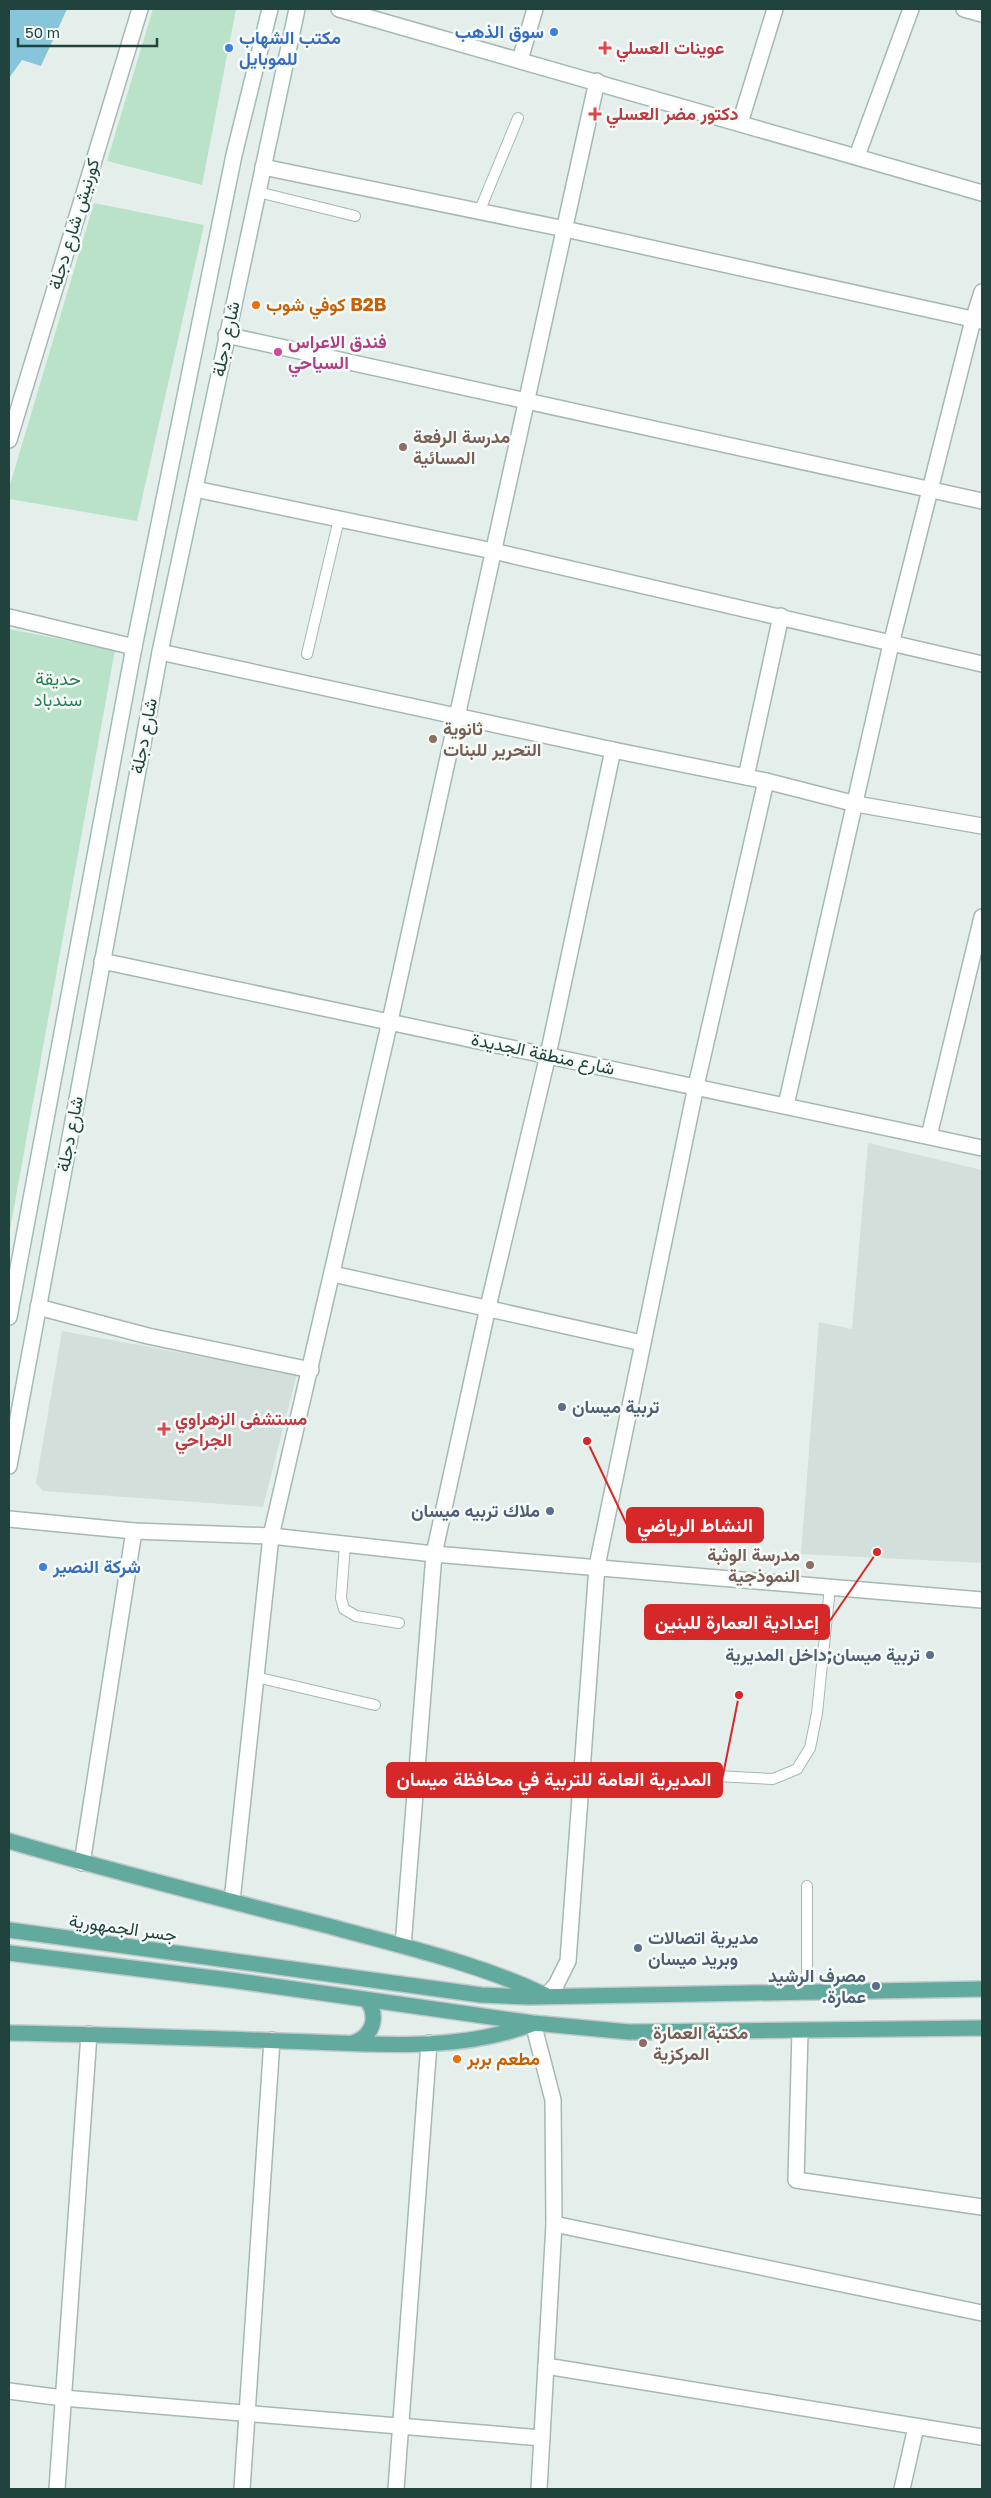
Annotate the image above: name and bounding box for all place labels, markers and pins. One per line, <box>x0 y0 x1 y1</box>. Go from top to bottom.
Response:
place label: سوق الذهب <box>455 20 544 43</box>
place label: مكتب الشهاب للموبايل <box>239 26 341 70</box>
marker: سوق الذهب <box>548 26 560 38</box>
place label: عوينات العسلي <box>616 36 724 63</box>
marker: عوينات العسلي <box>598 41 612 55</box>
marker: مكتب الشهاب للموبايل <box>223 42 235 54</box>
place label: دكتور مضر العسلي <box>606 102 739 129</box>
marker: دكتور مضر العسلي <box>588 107 602 121</box>
place label: كوفي شوب B2B <box>266 293 387 320</box>
marker: كوفي شوب B2B <box>250 299 262 311</box>
place label: فندق الاعراس السياحي <box>288 330 387 378</box>
marker: فندق الاعراس السياحي <box>272 346 284 358</box>
place label: مدرسة الرفعة المسائية <box>413 425 511 469</box>
marker: مدرسة الرفعة المسائية <box>397 441 409 453</box>
place label: ثانوية التحرير للبنات <box>443 717 541 761</box>
marker: ثانوية التحرير للبنات <box>427 733 439 745</box>
place label: تربية ميسان <box>572 1395 660 1418</box>
marker: تربية ميسان <box>556 1401 568 1413</box>
place label: مستشفى الزهراوي الجراحي <box>175 1407 308 1455</box>
marker: مستشفى الزهراوي الجراحي <box>157 1422 171 1436</box>
place label: ملاك تربيه ميسان <box>411 1499 540 1522</box>
marker: ملاك تربيه ميسان <box>544 1505 556 1517</box>
callout: النشاط الرياضي <box>627 1508 763 1542</box>
place label: مدرسة الوثبة النموذجية <box>707 1543 800 1587</box>
place label: شركة النصير <box>52 1555 141 1578</box>
marker: مدرسة الوثبة النموذجية <box>804 1559 816 1571</box>
marker: شركة النصير <box>37 1561 49 1573</box>
callout: إعدادية العمارة للبنين <box>645 1605 829 1639</box>
place label: تربية ميسان;داخل المديرية <box>725 1643 920 1666</box>
marker: تربية ميسان;داخل المديرية <box>924 1649 936 1661</box>
callout: المديرية العامة للتربية في محافظة ميسان <box>387 1763 722 1797</box>
place label: مديرية اتصالات وبريد ميسان <box>648 1926 759 1970</box>
marker: مديرية اتصالات وبريد ميسان <box>632 1942 644 1954</box>
place label: مصرف الرشيد .عمارة <box>768 1964 866 2008</box>
marker: مصرف الرشيد .عمارة <box>870 1980 882 1992</box>
place label: مكتبة العمارة المركزية <box>653 2021 748 2065</box>
marker: مكتبة العمارة المركزية <box>637 2037 649 2049</box>
place label: مطعم بربر <box>466 2047 540 2071</box>
marker: مطعم بربر <box>451 2053 463 2065</box>

